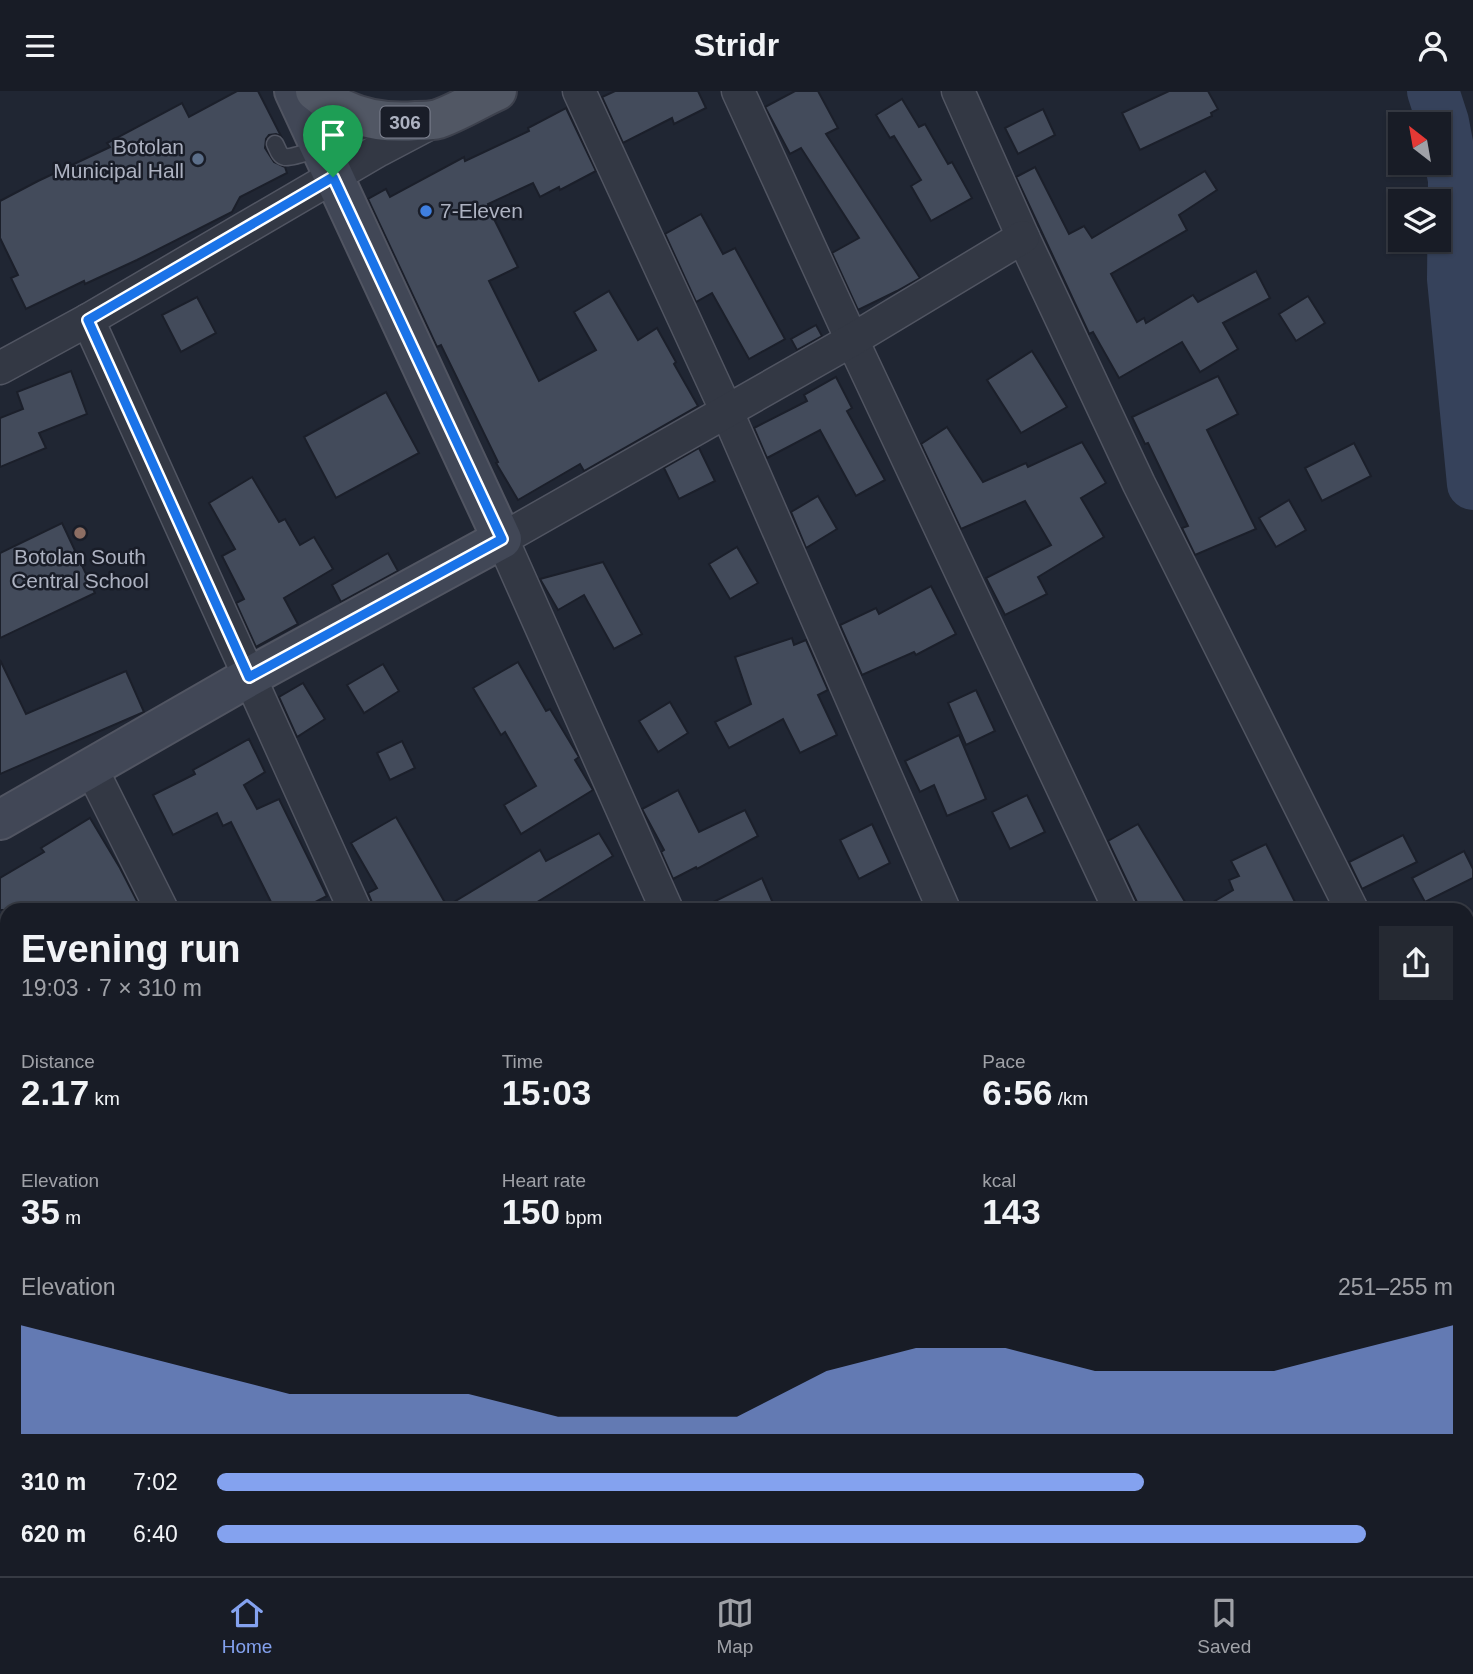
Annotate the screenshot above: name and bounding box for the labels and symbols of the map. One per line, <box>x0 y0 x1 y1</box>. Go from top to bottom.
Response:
pin <box>303 105 363 177</box>
road number: 306 <box>380 107 430 137</box>
north arrow <box>1388 112 1451 175</box>
place label: Botolan Municipal Hall <box>53 135 184 182</box>
marker: Botolan Municipal Hall <box>190 151 206 167</box>
place label: 7-Eleven <box>440 199 523 222</box>
marker: 7-Eleven <box>418 203 434 219</box>
marker: Botolan South Central School <box>72 525 88 541</box>
place label: Botolan South Central School <box>11 545 149 592</box>

